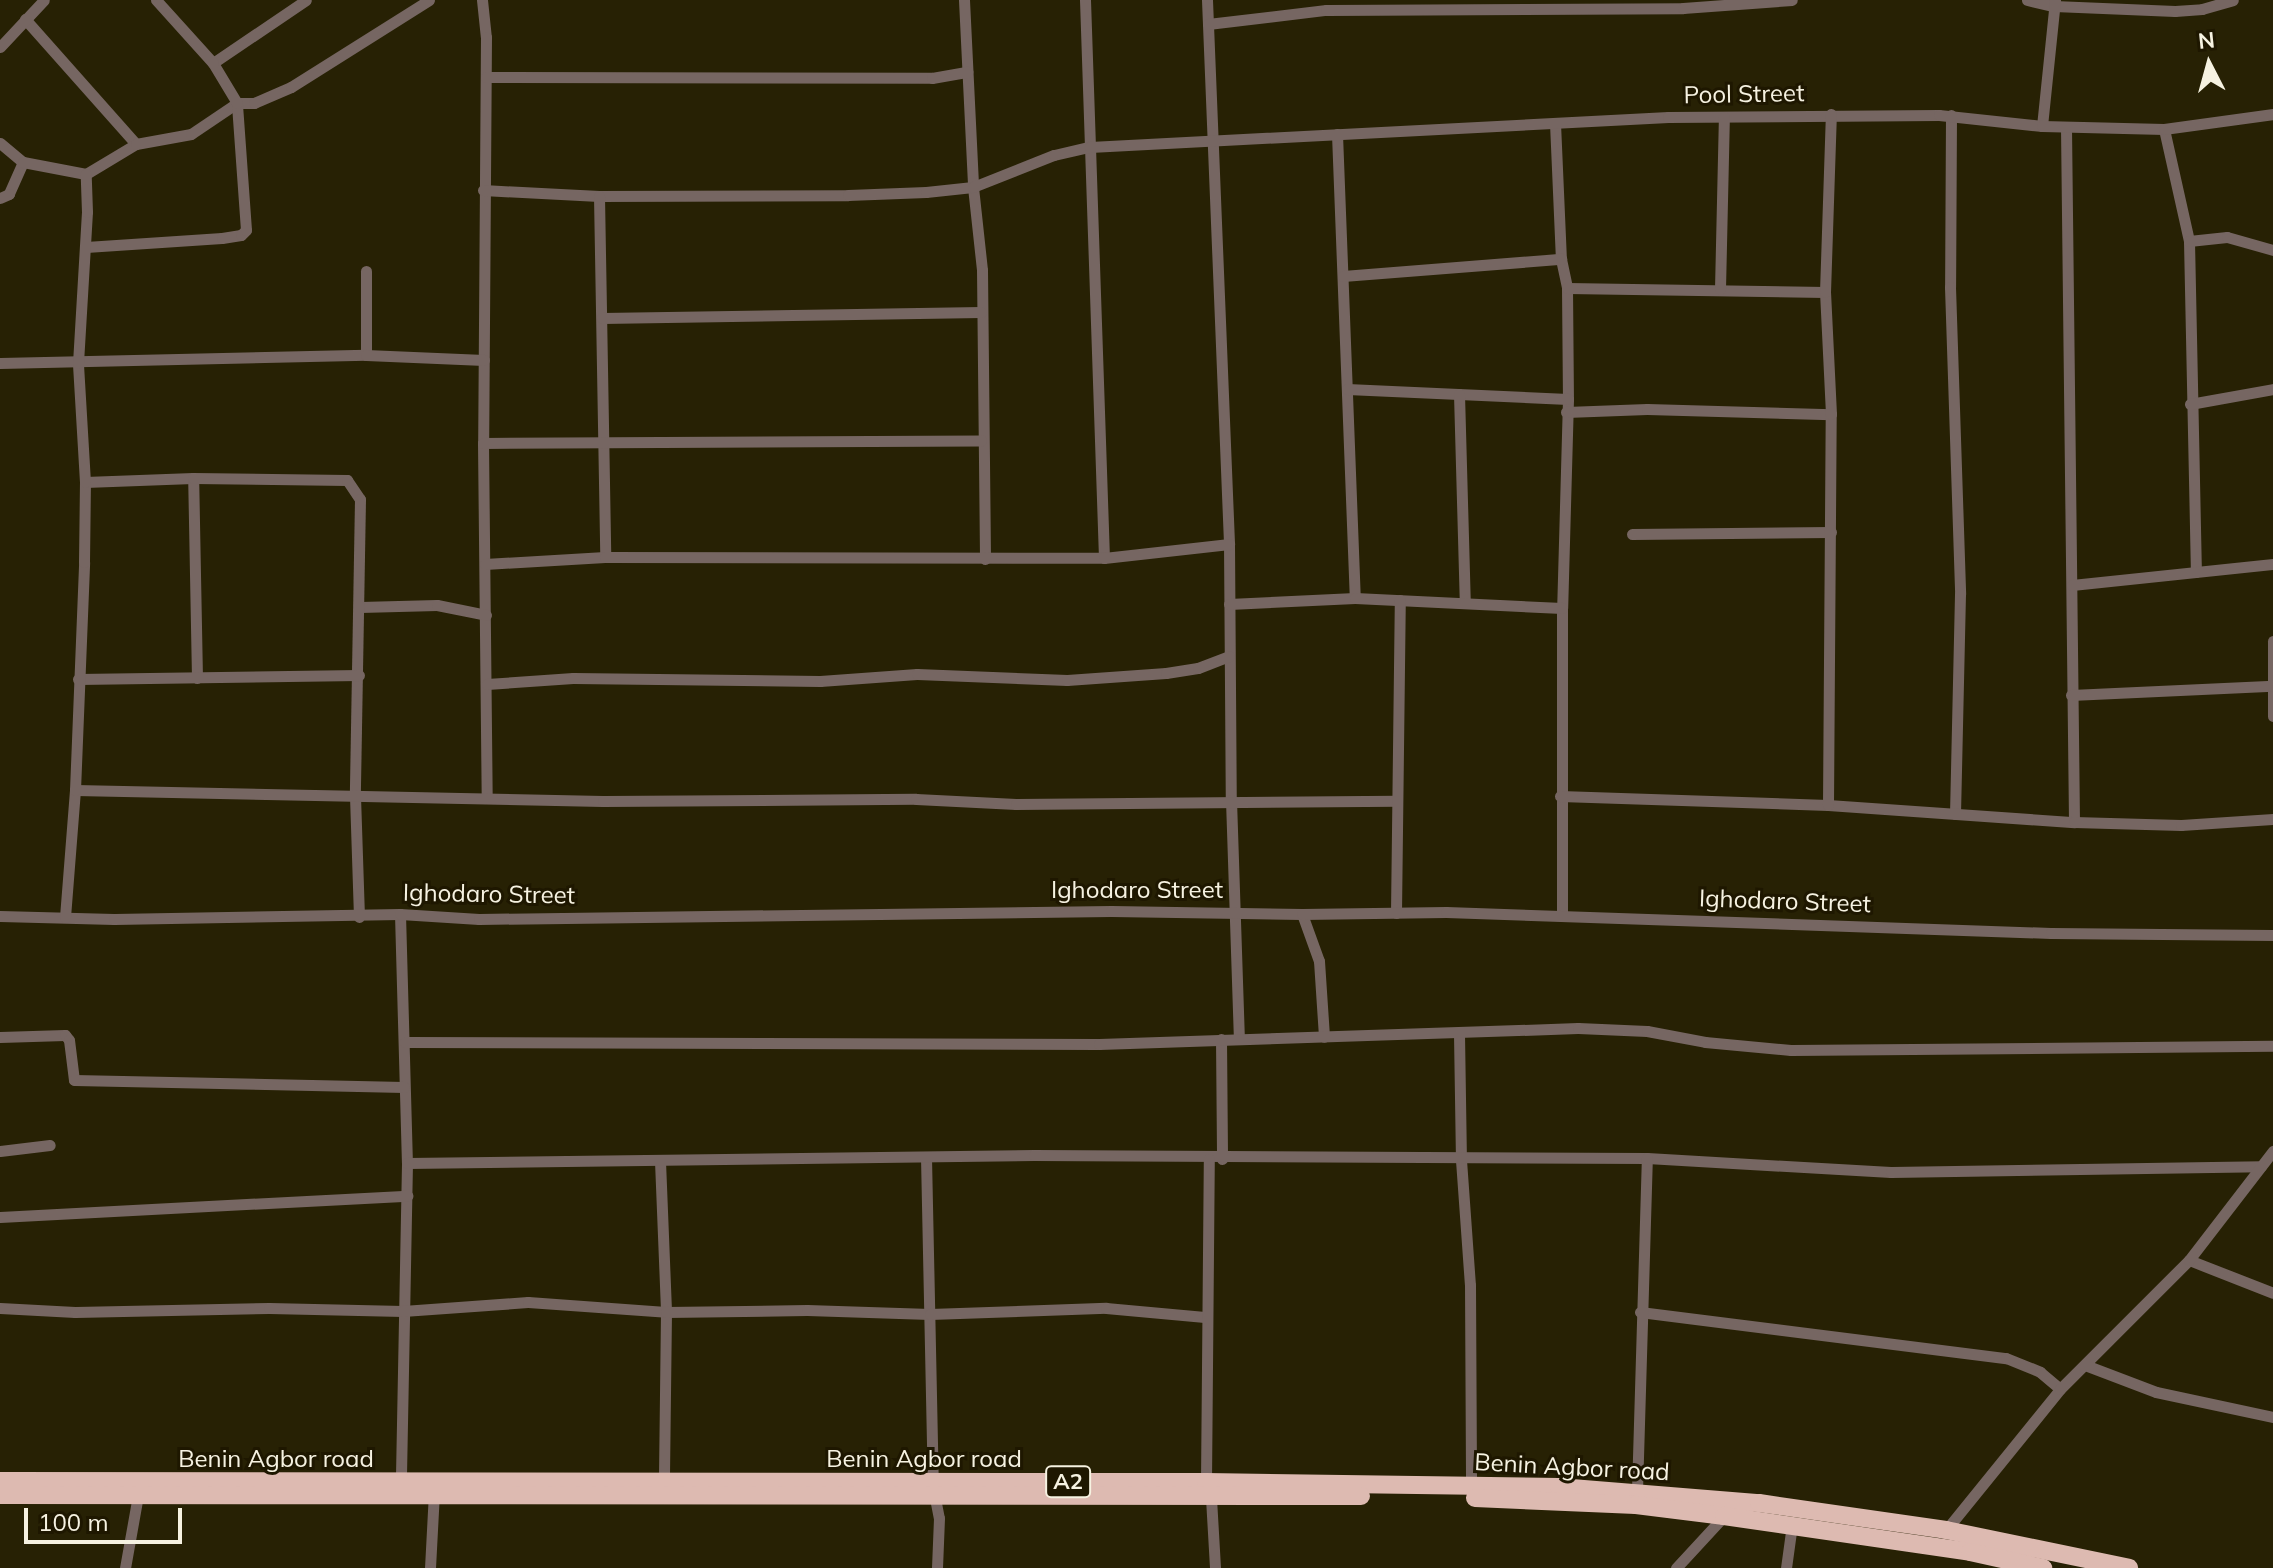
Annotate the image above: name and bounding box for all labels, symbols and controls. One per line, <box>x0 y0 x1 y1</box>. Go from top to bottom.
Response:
north arrow <box>2169 24 2249 104</box>
text: N <box>2197 25 2216 55</box>
street label: Pool Street <box>1683 79 1805 109</box>
street label: Ighodaro Street <box>1051 876 1223 904</box>
street label: Ighodaro Street <box>403 878 575 910</box>
street label: Ighodaro Street <box>1698 884 1872 918</box>
street label: Benin Agbor road <box>178 1445 374 1473</box>
street label: Benin Agbor road <box>826 1445 1022 1473</box>
street label: Benin Agbor road <box>1474 1448 1670 1486</box>
road number: A2 <box>1044 1464 1092 1500</box>
scale bar <box>28 1492 186 1542</box>
text: 100 m <box>38 1507 109 1537</box>

